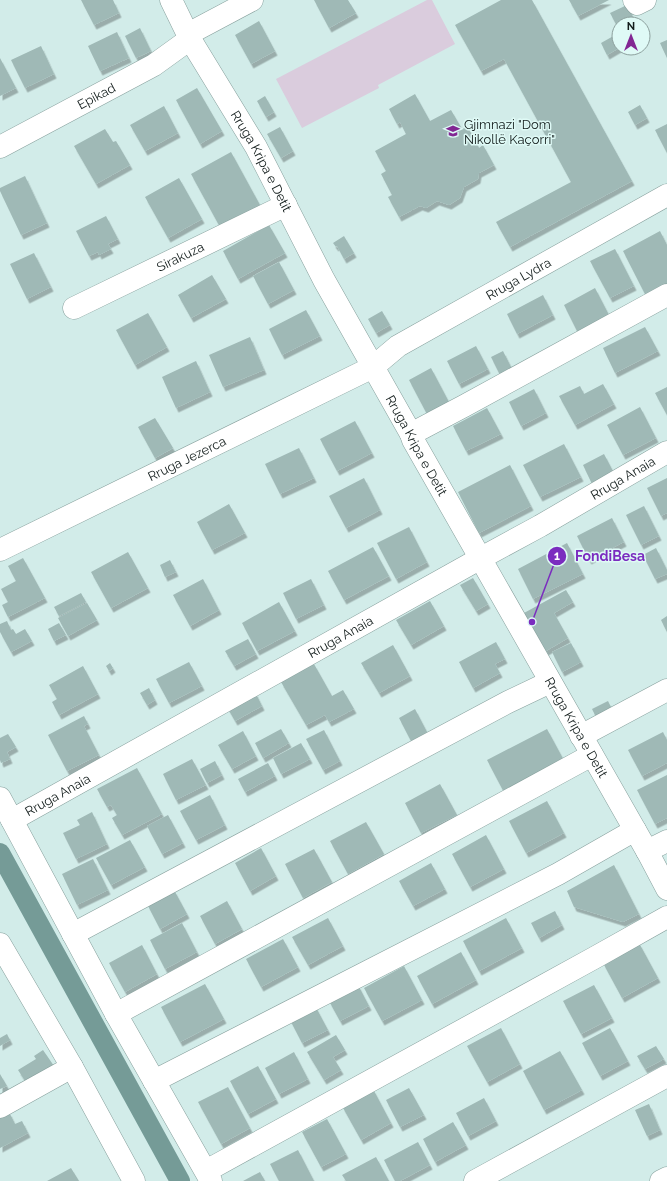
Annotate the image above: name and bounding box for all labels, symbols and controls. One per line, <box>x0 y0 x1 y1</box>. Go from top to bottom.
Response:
north arrow <box>611 16 651 56</box>
text: N <box>627 20 635 33</box>
street label: Epikad <box>75 80 118 112</box>
street label: Rruga Kripa e Detit <box>228 108 295 215</box>
place label: Gjimnazi "Dom Nikollë Kaçorri" <box>464 117 555 147</box>
school or university icon: Gjimnazi "Dom Nikollë Kaçorri" <box>445 123 461 139</box>
street label: Sirakuza <box>154 239 206 275</box>
street label: Rruga Lydra <box>483 255 554 303</box>
street label: Rruga Kripa e Detit <box>383 393 451 499</box>
street label: Rruga Jezerca <box>145 433 228 484</box>
street label: Rruga Anaia <box>588 454 658 503</box>
callout: FondiBesa <box>547 543 653 569</box>
text: FondiBesa <box>575 548 645 564</box>
text: 1 <box>554 549 560 563</box>
street label: Rruga Anaia <box>305 613 376 661</box>
street label: Rruga Kripa e Detit <box>542 675 611 781</box>
street label: Rruga Anaia <box>22 771 93 819</box>

